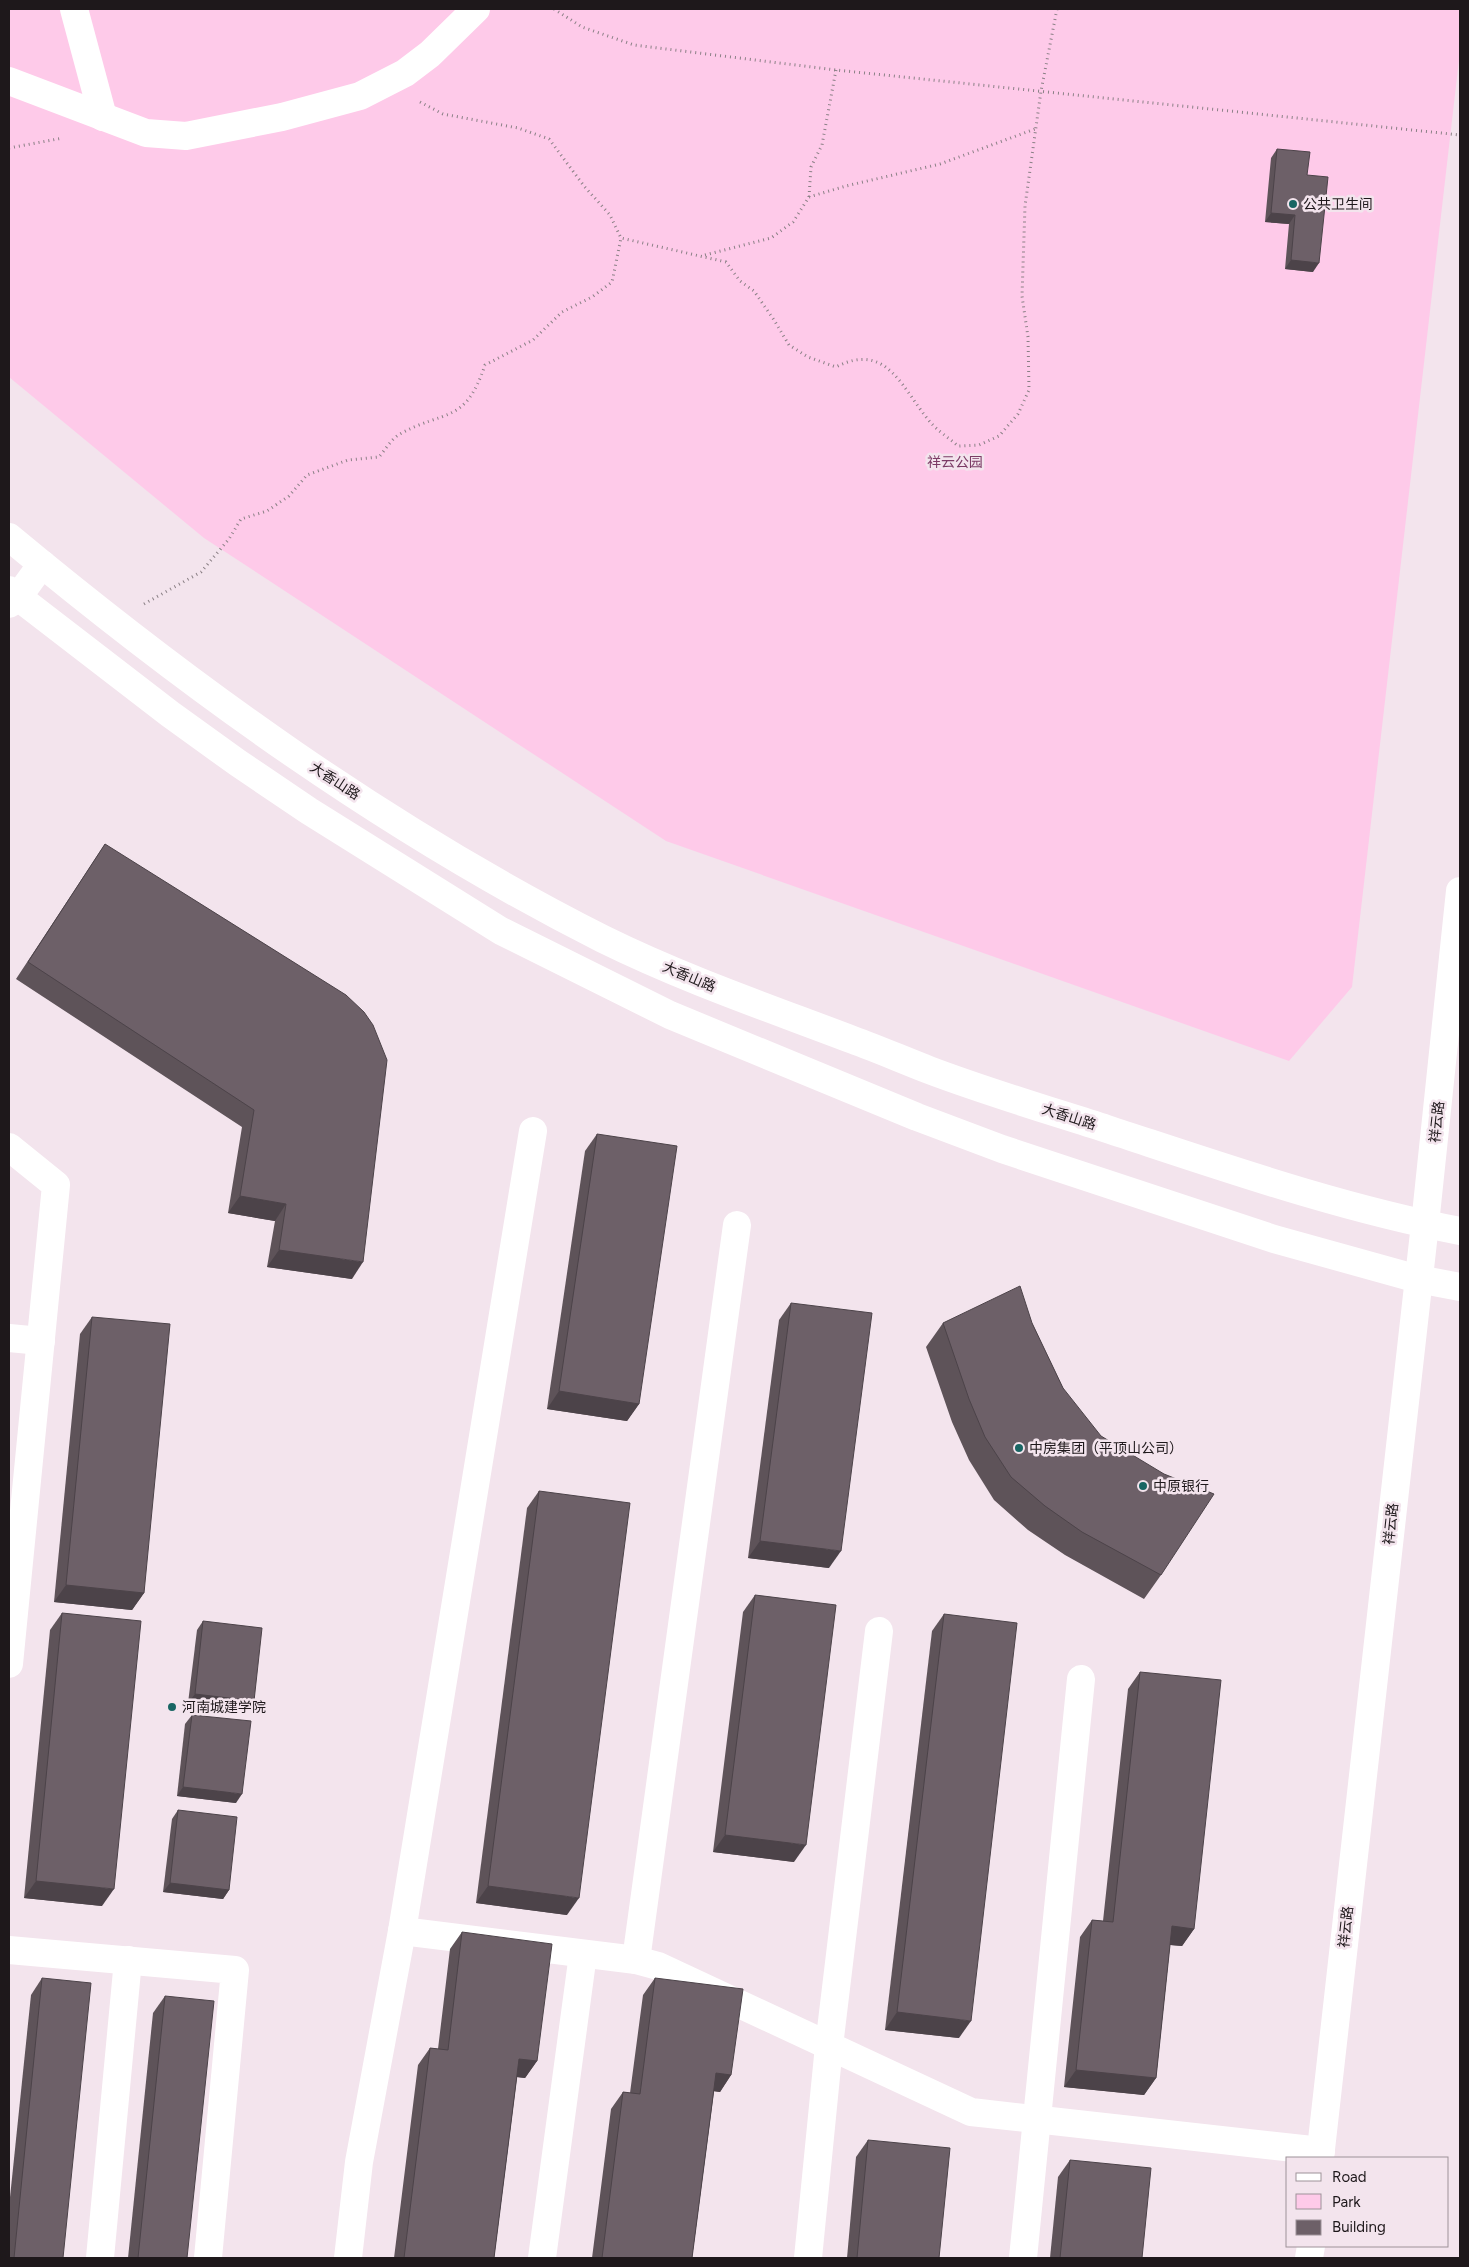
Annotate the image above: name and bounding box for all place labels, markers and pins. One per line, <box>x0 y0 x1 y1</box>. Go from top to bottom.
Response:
place label: 公共卫生间 <box>1303 196 1373 213</box>
marker: 公共卫生间 <box>1287 198 1299 210</box>
place label: 中房集团（平顶山公司） <box>1029 1440 1183 1457</box>
marker: 中房集团（平顶山公司） <box>1013 1442 1025 1454</box>
place label: 中原银行 <box>1153 1478 1209 1495</box>
marker: 中原银行 <box>1137 1480 1149 1492</box>
place label: 河南城建学院 <box>182 1699 266 1716</box>
marker: 河南城建学院 <box>166 1701 178 1713</box>

